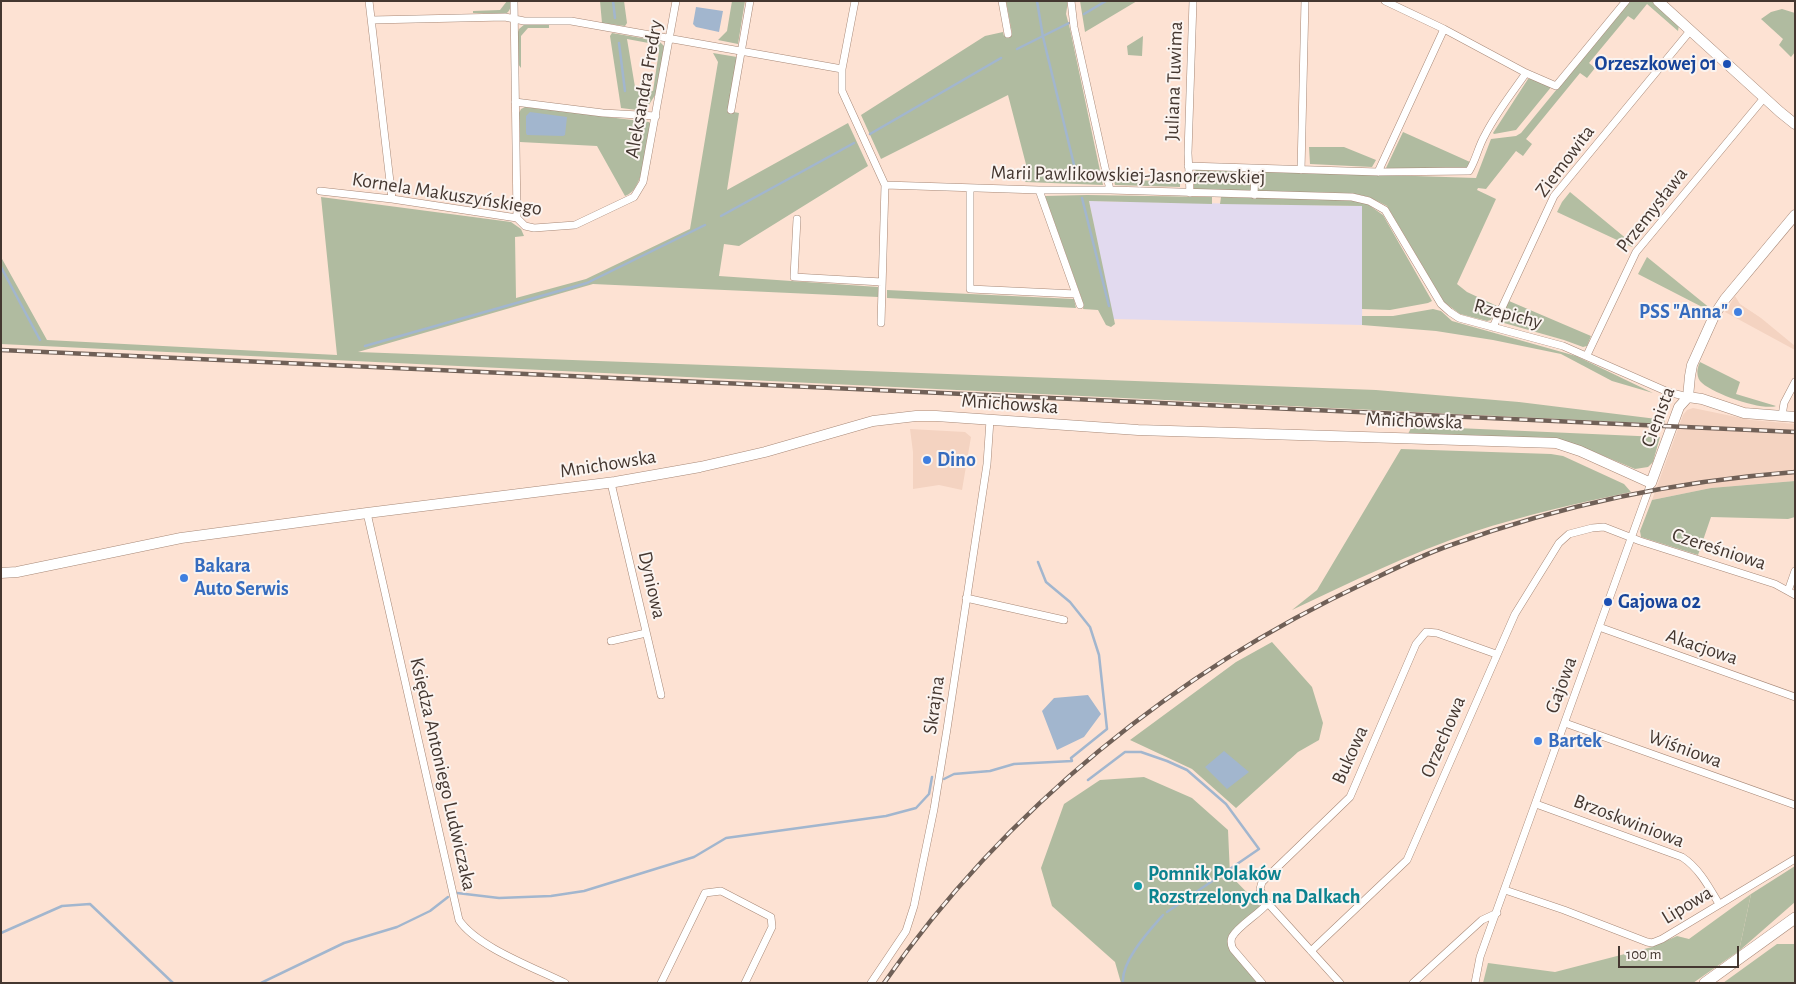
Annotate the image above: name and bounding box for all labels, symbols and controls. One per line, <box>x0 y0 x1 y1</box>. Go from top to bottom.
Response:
street label: Aleksandra Fredry <box>620 18 668 160</box>
street label: Juliana Tuwima <box>1160 21 1188 141</box>
place label: Orzeszkowej 01 <box>1595 52 1717 76</box>
marker: Orzeszkowej 01 <box>1721 58 1733 70</box>
street label: Ziemowita <box>1530 120 1600 202</box>
street label: Marii Pawlikowskiej-Jasnorzewskiej <box>990 161 1266 189</box>
street label: Przemysława <box>1611 162 1693 258</box>
street label: Kornela Makuszyńskiego <box>350 167 544 221</box>
street label: Rzepichy <box>1471 293 1545 335</box>
place label: PSS "Anna" <box>1639 300 1728 324</box>
marker: PSS "Anna" <box>1732 306 1744 318</box>
street label: Cienista <box>1636 383 1680 451</box>
street label: Mnichowska <box>961 389 1059 419</box>
street label: Mnichowska <box>1365 407 1463 435</box>
street label: Mnichowska <box>558 445 658 483</box>
place label: Dino <box>937 448 976 472</box>
marker: Dino <box>921 454 933 466</box>
street label: Czereśniowa <box>1669 523 1769 575</box>
street label: Dyniowa <box>633 549 671 621</box>
place label: Bakara Auto Serwis <box>194 554 289 601</box>
marker: Bakara Auto Serwis <box>178 572 190 584</box>
place label: Gajowa 02 <box>1618 590 1701 614</box>
marker: Gajowa 02 <box>1602 596 1614 608</box>
street label: Akacjowa <box>1663 624 1741 670</box>
street label: Gajowa <box>1540 654 1582 716</box>
street label: Księdza Antoniego Ludwiczaka <box>405 655 481 893</box>
street label: Skrajna <box>918 674 950 736</box>
street label: Orzechowa <box>1415 693 1471 781</box>
street label: Bukowa <box>1326 722 1374 788</box>
street label: Wiśniowa <box>1645 725 1725 773</box>
place label: Bartek <box>1548 729 1602 753</box>
marker: Bartek <box>1532 735 1544 747</box>
street label: Brzoskwiniowa <box>1570 789 1688 853</box>
place label: Pomnik Polaków Rozstrzelonych na Dalkach <box>1148 862 1360 909</box>
marker: Pomnik Polaków Rozstrzelonych na Dalkach <box>1132 880 1144 892</box>
street label: Lipowa <box>1657 880 1717 930</box>
scale bar <box>1621 936 1742 968</box>
text: 100 m <box>1626 947 1661 962</box>

